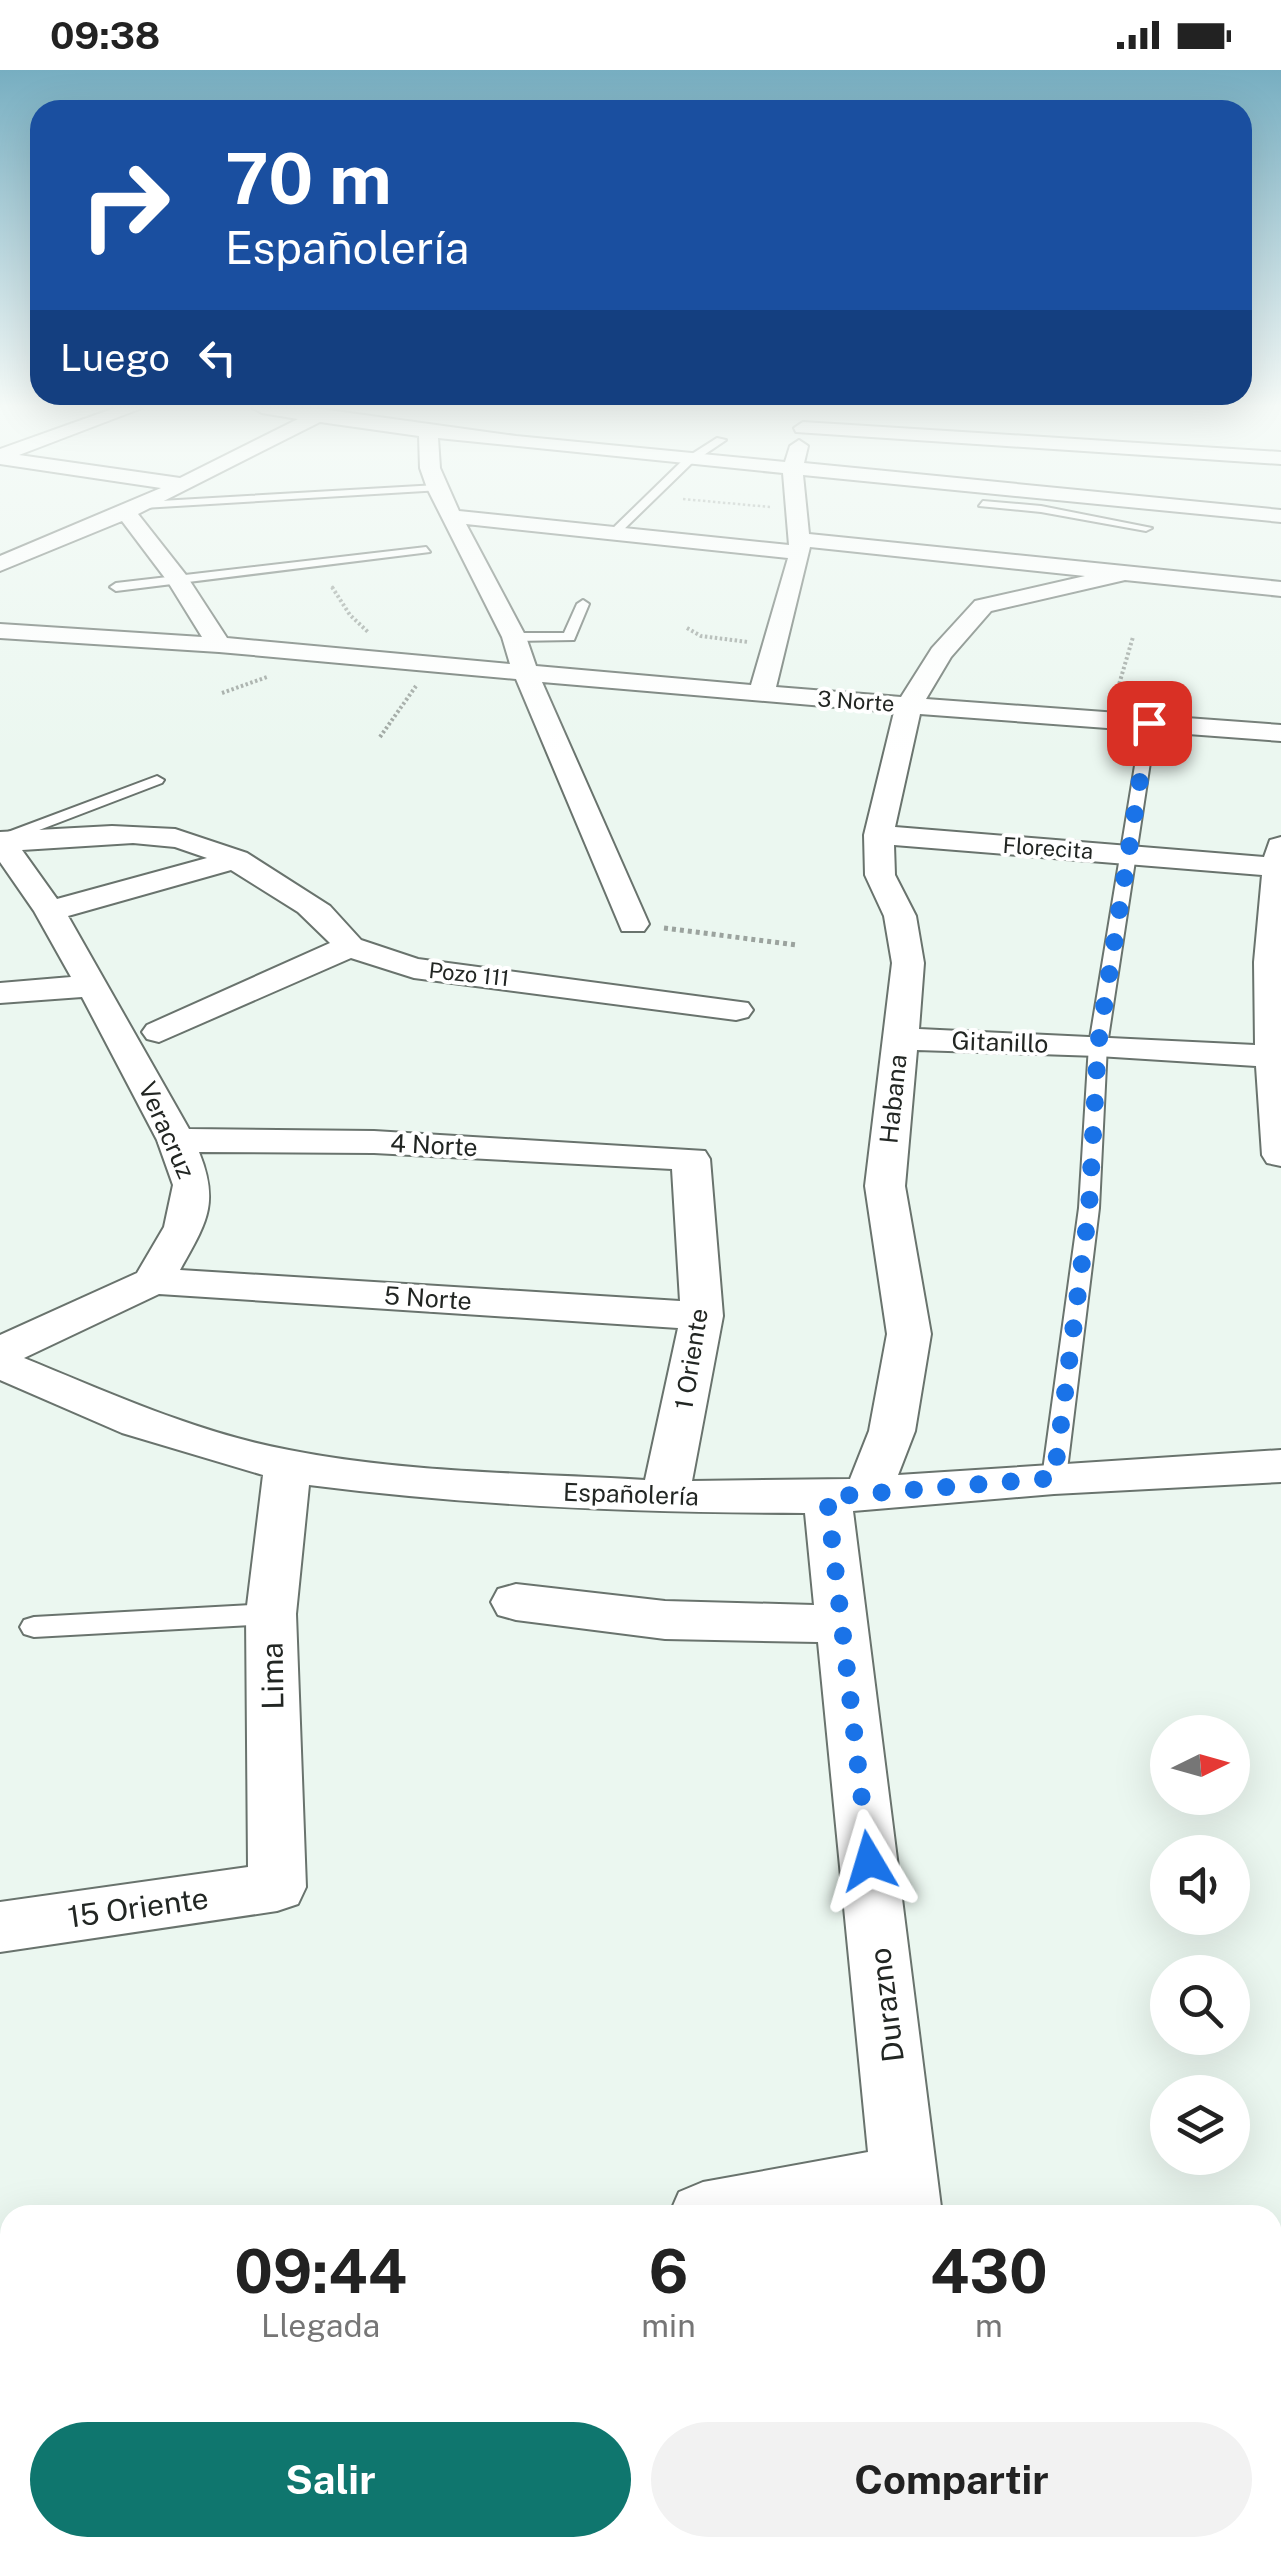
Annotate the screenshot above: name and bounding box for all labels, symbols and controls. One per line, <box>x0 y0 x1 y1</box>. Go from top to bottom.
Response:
text: 09:38 <box>50 13 160 58</box>
text: 70 m <box>225 137 392 220</box>
icon: right <box>60 140 190 270</box>
text: Españolería <box>225 221 469 274</box>
icon: left <box>190 330 245 385</box>
text: Luego <box>60 335 170 380</box>
pin <box>1107 681 1192 766</box>
street label: 3 Norte <box>817 685 895 717</box>
icon: arrive <box>1122 696 1177 751</box>
street label: Florecita <box>1002 832 1094 864</box>
street label: Pozo 111 <box>427 957 511 991</box>
street label: Gitanillo <box>951 1025 1049 1059</box>
street label: Habana <box>873 1053 913 1145</box>
street label: Veracruz <box>132 1077 202 1183</box>
street label: 4 Norte <box>389 1128 479 1162</box>
street label: 5 Norte <box>383 1280 473 1316</box>
street label: 1 Oriente <box>668 1306 714 1412</box>
street label: Españolería <box>563 1477 699 1511</box>
street label: Lima <box>253 1642 291 1710</box>
north arrow <box>1150 1715 1250 1815</box>
map controls <box>1150 1715 1250 2175</box>
position arrow <box>817 1809 921 1913</box>
button: sound <box>1150 1835 1250 1935</box>
street label: 15 Oriente <box>65 1879 211 1935</box>
street label: Durazno <box>861 1946 911 2064</box>
button: search <box>1150 1955 1250 2055</box>
button: layers <box>1150 2075 1250 2175</box>
text: 09:44 <box>234 2236 407 2307</box>
text: 6 <box>649 2236 688 2307</box>
text: 430 <box>930 2236 1048 2307</box>
text: Llegada <box>261 2307 380 2344</box>
text: min <box>641 2307 696 2344</box>
text: m <box>975 2307 1003 2344</box>
button: Salir <box>30 2422 631 2537</box>
button: Compartir <box>651 2422 1252 2537</box>

